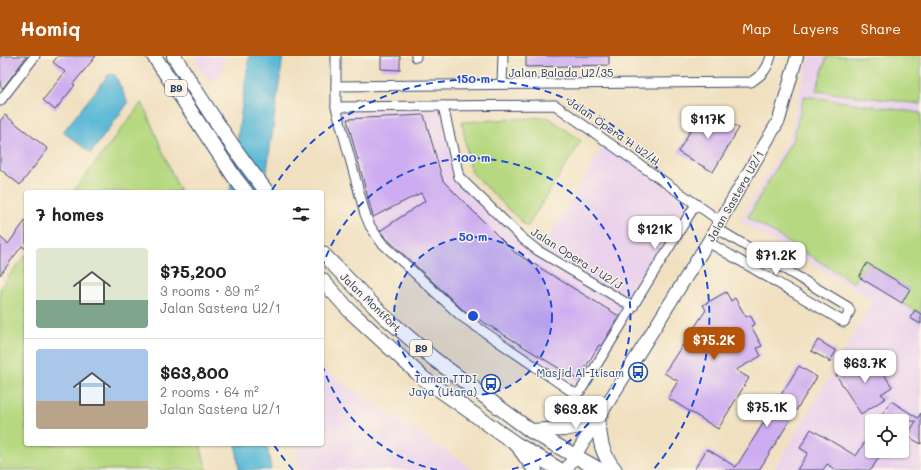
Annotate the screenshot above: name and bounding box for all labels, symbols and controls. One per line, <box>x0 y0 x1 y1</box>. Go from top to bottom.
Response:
text: Homiq <box>20 16 81 41</box>
text: Map <box>742 19 771 38</box>
text: Layers <box>793 19 839 38</box>
text: Share <box>861 19 901 38</box>
street label: Jalan Balada U2/35 <box>509 65 613 80</box>
text: 150 m <box>456 70 490 86</box>
road number: B9 <box>165 80 187 96</box>
street label: Jalan Opera H U2/H <box>565 94 663 168</box>
pin: $117K <box>680 106 736 140</box>
text: $117K <box>690 110 726 127</box>
street label: Jalan Sastera U2/1 <box>703 148 767 244</box>
text: 100 m <box>456 149 490 165</box>
text: 7 homes <box>36 203 104 225</box>
icon: filters <box>290 203 312 225</box>
pin: $121K <box>627 216 683 250</box>
text: $121K <box>637 220 673 237</box>
street label: Jalan Opera J U2/J <box>528 224 626 292</box>
text: 50 m <box>459 228 487 244</box>
pin: $71.2K <box>743 242 809 276</box>
text: $71.2K <box>756 246 796 263</box>
text: $75,200 <box>160 260 227 282</box>
icon: home <box>68 264 116 312</box>
street label: Jalan Montfort <box>337 269 405 335</box>
text: 3 rooms · 89 m² <box>160 282 259 299</box>
text: Jalan Sastera U2/1 <box>160 299 281 316</box>
centre of rings <box>466 309 480 323</box>
pin: $75.2K <box>681 327 747 361</box>
text: $75.2K <box>693 331 735 348</box>
road number: B9 <box>410 340 432 356</box>
pin: $63.7K <box>832 350 898 384</box>
text: $63.7K <box>843 354 887 371</box>
text: $63,800 <box>160 361 229 383</box>
bus stop icon: Masjid Al-Itisam <box>627 361 649 383</box>
icon: home <box>68 365 116 413</box>
place label: Masjid Al-Itisam <box>536 365 624 380</box>
place label: Taman TTDI Jaya (Utara) <box>409 371 477 399</box>
bus stop icon: Taman TTDI Jaya (Utara) <box>480 373 502 395</box>
text: 2 rooms · 64 m² <box>160 383 259 400</box>
pin: $75.1K <box>734 394 800 428</box>
pin: $63.8K <box>543 396 609 430</box>
text: $75.1K <box>746 398 788 415</box>
text: Jalan Sastera U2/1 <box>160 400 281 417</box>
text: $63.8K <box>554 400 598 417</box>
map controls <box>865 414 909 458</box>
button: locate <box>865 414 909 458</box>

